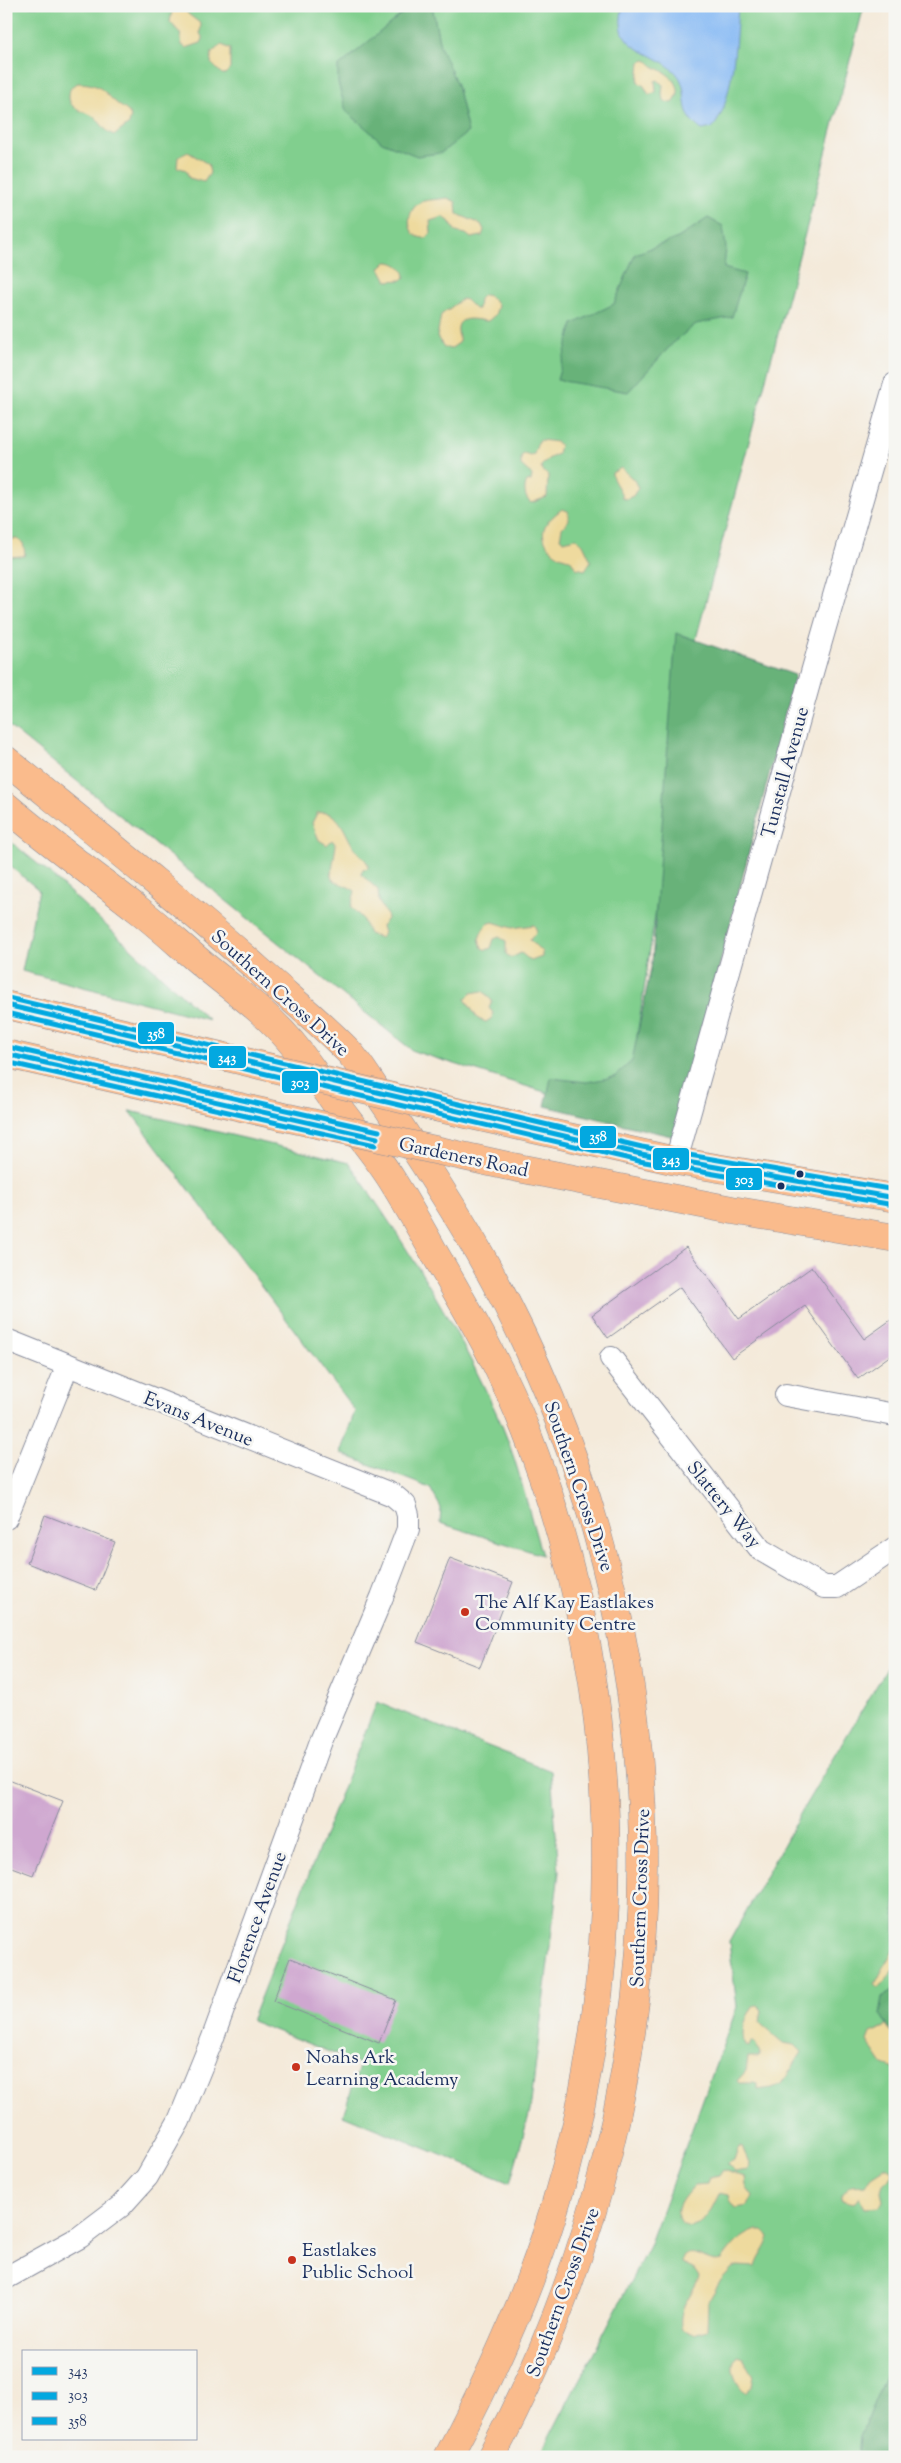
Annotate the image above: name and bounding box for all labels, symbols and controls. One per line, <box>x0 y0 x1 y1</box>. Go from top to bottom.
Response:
street label: Tunstall Avenue <box>756 704 817 841</box>
street label: Southern Cross Drive <box>204 924 355 1064</box>
line badge: 358 <box>137 1021 175 1045</box>
text: 358 <box>147 1025 165 1045</box>
line badge: 343 <box>208 1045 247 1069</box>
text: 343 <box>218 1049 237 1069</box>
line badge: 303 <box>281 1070 319 1094</box>
text: 303 <box>291 1074 310 1094</box>
line badge: 358 <box>579 1125 617 1149</box>
text: 358 <box>589 1128 607 1148</box>
street label: Gardeners Road <box>396 1132 531 1185</box>
line badge: 343 <box>652 1147 690 1171</box>
text: 343 <box>662 1151 681 1171</box>
line badge: 303 <box>725 1167 763 1191</box>
unlabelled marker <box>795 1169 805 1179</box>
text: 303 <box>735 1171 754 1191</box>
unlabelled marker <box>776 1181 786 1191</box>
street label: Evans Avenue <box>139 1386 257 1455</box>
street label: Southern Cross Drive <box>536 1398 620 1576</box>
street label: Slattery Way <box>679 1456 767 1556</box>
place label: The Alf Kay Eastlakes Community Centre <box>475 1590 654 1639</box>
marker: The Alf Kay Eastlakes Community Centre <box>459 1606 471 1618</box>
street label: Southern Cross Drive <box>625 1808 658 1988</box>
street label: Florence Avenue <box>222 1848 295 1987</box>
place label: Noahs Ark Learning Academy <box>306 2045 459 2094</box>
marker: Noahs Ark Learning Academy <box>290 2061 302 2073</box>
street label: Southern Cross Drive <box>521 2204 608 2381</box>
place label: Eastlakes Public School <box>302 2238 414 2287</box>
marker: Eastlakes Public School <box>286 2254 298 2266</box>
legend <box>22 2350 198 2440</box>
text: 343 <box>68 2362 88 2383</box>
text: 303 <box>68 2386 88 2407</box>
text: 358 <box>68 2412 87 2433</box>

